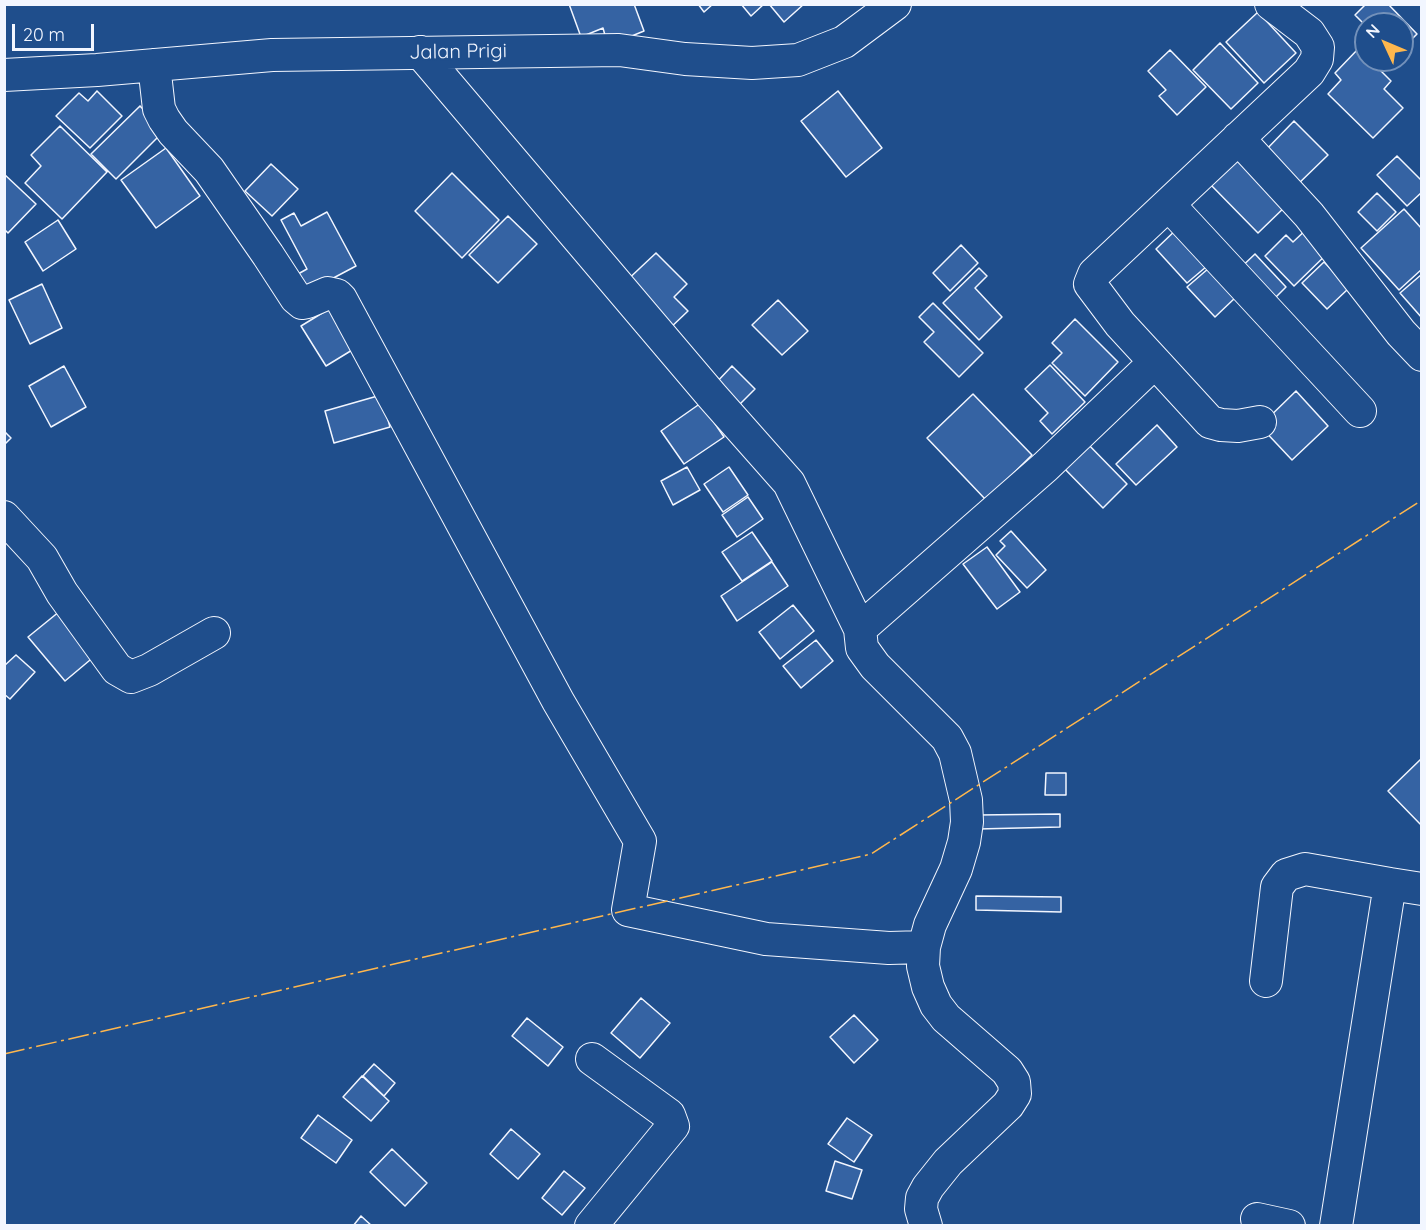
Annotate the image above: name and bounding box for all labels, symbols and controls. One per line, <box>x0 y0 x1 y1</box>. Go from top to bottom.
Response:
scale bar <box>15 12 98 50</box>
north arrow <box>1354 12 1414 72</box>
text: N <box>1361 20 1384 42</box>
text: 20 m <box>23 23 65 46</box>
street label: Jalan Prigi <box>409 39 507 65</box>

